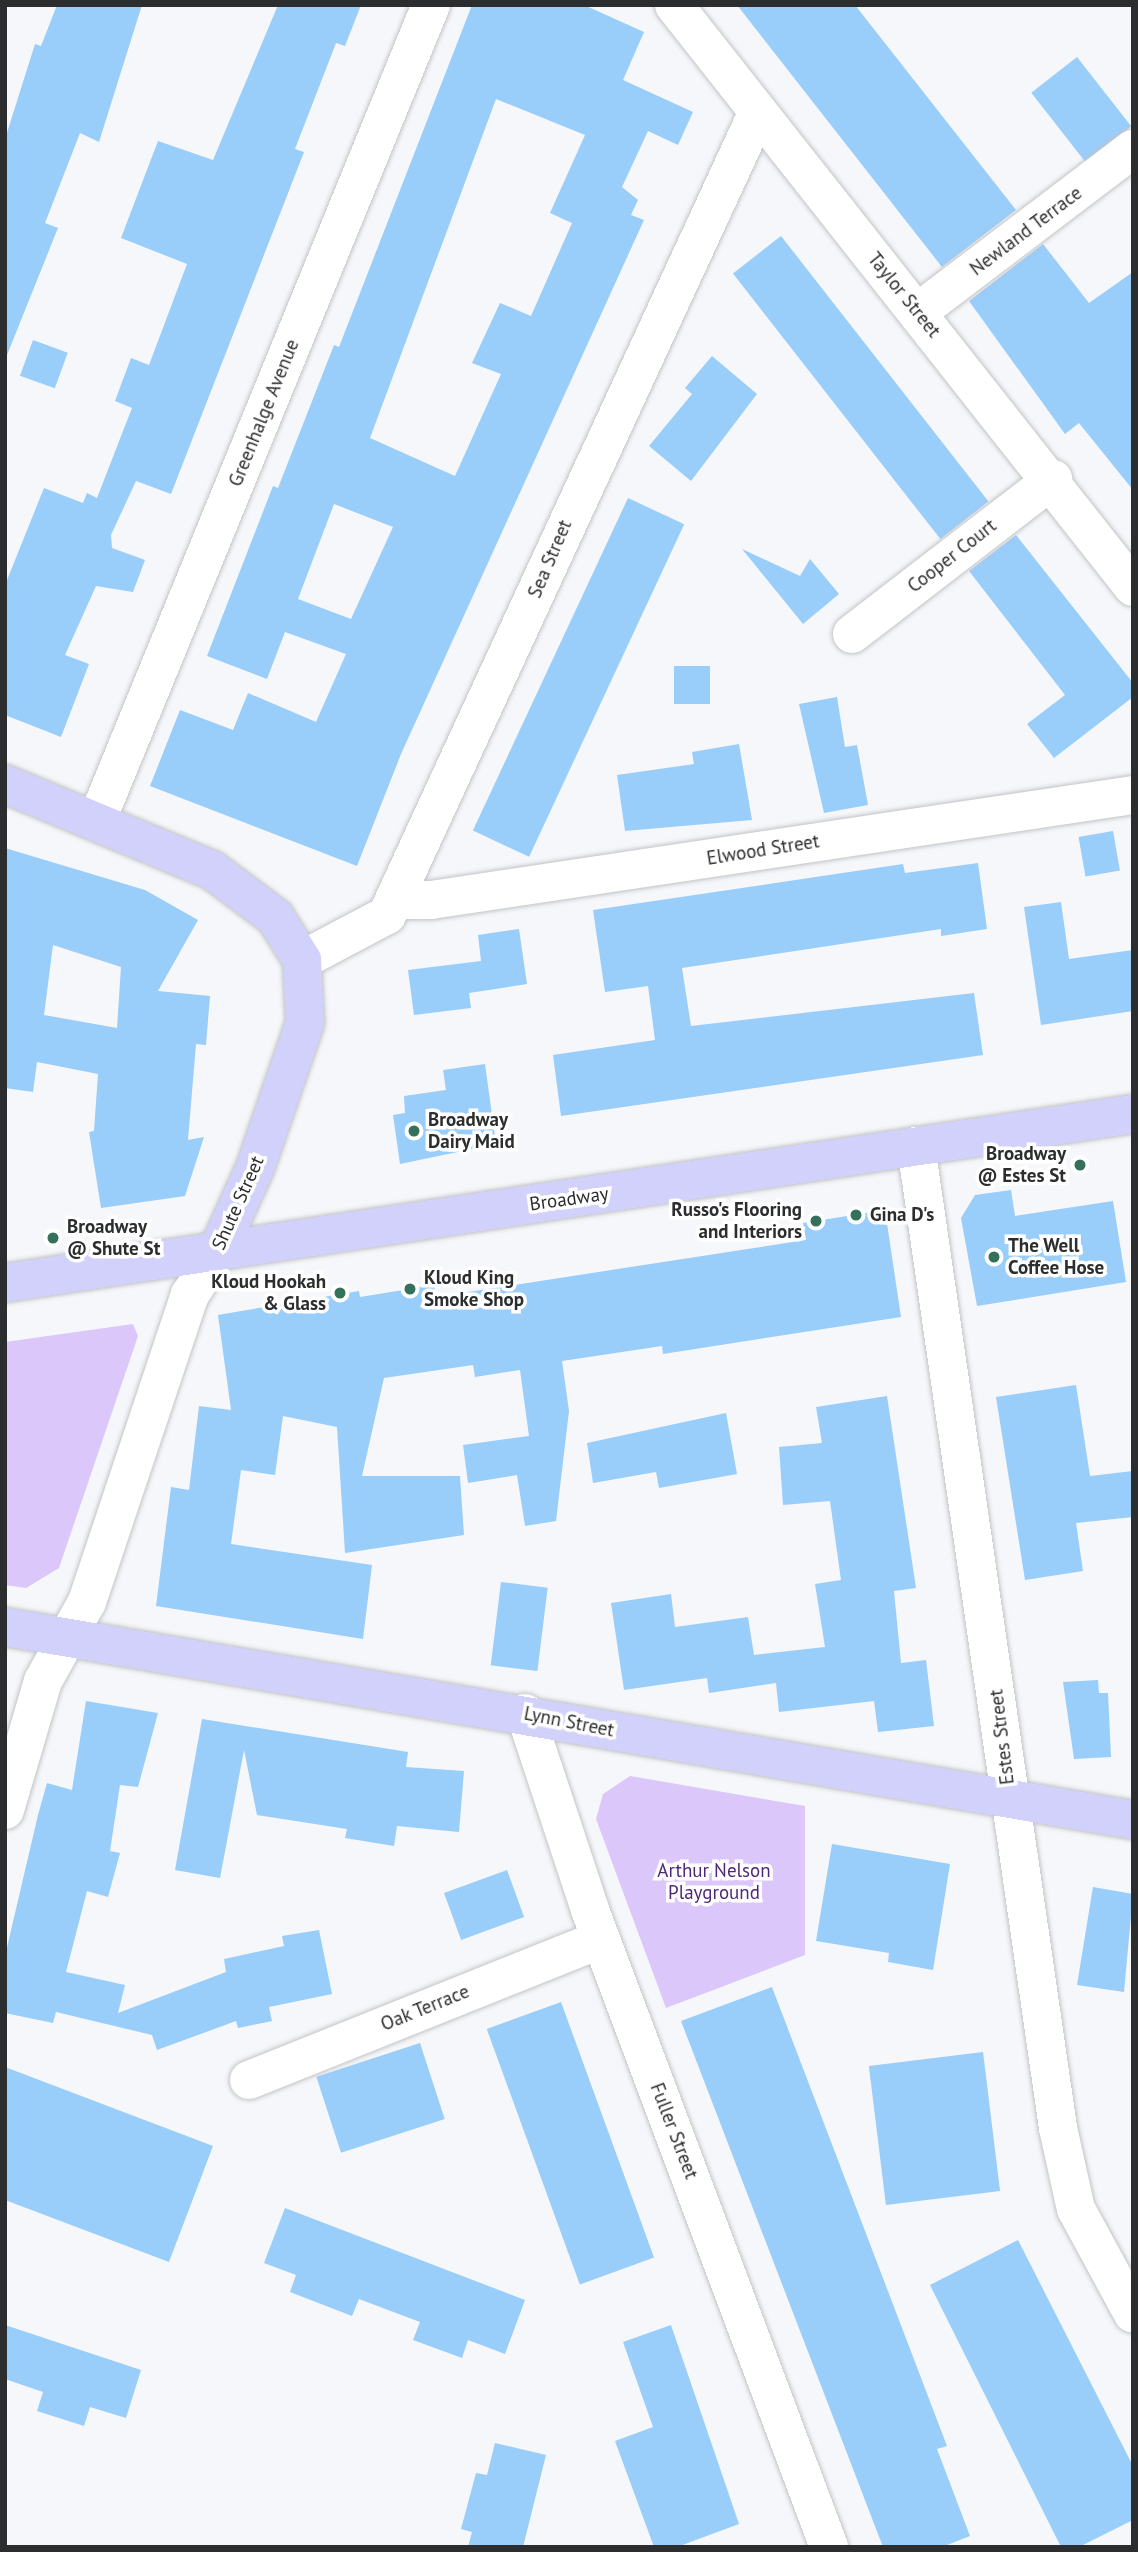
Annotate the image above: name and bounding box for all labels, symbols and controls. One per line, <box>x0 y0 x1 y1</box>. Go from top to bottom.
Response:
street label: Newland Terrace <box>965 181 1087 281</box>
street label: Taylor Street <box>863 248 945 342</box>
street label: Greenhalge Avenue <box>224 336 304 490</box>
street label: Cooper Court <box>903 514 1001 598</box>
street label: Sea Street <box>523 516 577 602</box>
street label: Elwood Street <box>705 830 821 870</box>
place label: Broadway Dairy Maid <box>428 1109 515 1153</box>
marker: Broadway Dairy Maid <box>406 1123 422 1139</box>
place label: Broadway @ Estes St <box>977 1143 1066 1187</box>
street label: Shute Street <box>207 1153 269 1253</box>
marker: Broadway @ Estes St <box>1072 1157 1088 1173</box>
street label: Broadway <box>528 1182 610 1216</box>
place label: Russo's Flooring and Interiors <box>671 1199 802 1243</box>
place label: Gina D's <box>870 1204 934 1226</box>
marker: Gina D's <box>848 1207 864 1223</box>
marker: Russo's Flooring and Interiors <box>808 1213 824 1229</box>
place label: Broadway @ Shute St <box>67 1216 160 1260</box>
marker: Broadway @ Shute St <box>45 1230 61 1246</box>
place label: The Well Coffee Hose <box>1008 1235 1104 1279</box>
marker: The Well Coffee Hose <box>986 1249 1002 1265</box>
place label: Kloud King Smoke Shop <box>424 1267 524 1311</box>
place label: Kloud Hookah & Glass <box>211 1271 326 1315</box>
marker: Kloud King Smoke Shop <box>402 1281 418 1297</box>
marker: Kloud Hookah & Glass <box>332 1285 348 1301</box>
street label: Estes Street <box>985 1688 1019 1786</box>
street label: Lynn Street <box>522 1702 616 1742</box>
park label: Arthur Nelson Playground <box>657 1860 771 1904</box>
street label: Oak Terrace <box>377 1980 473 2036</box>
street label: Fuller Street <box>645 2080 703 2182</box>

